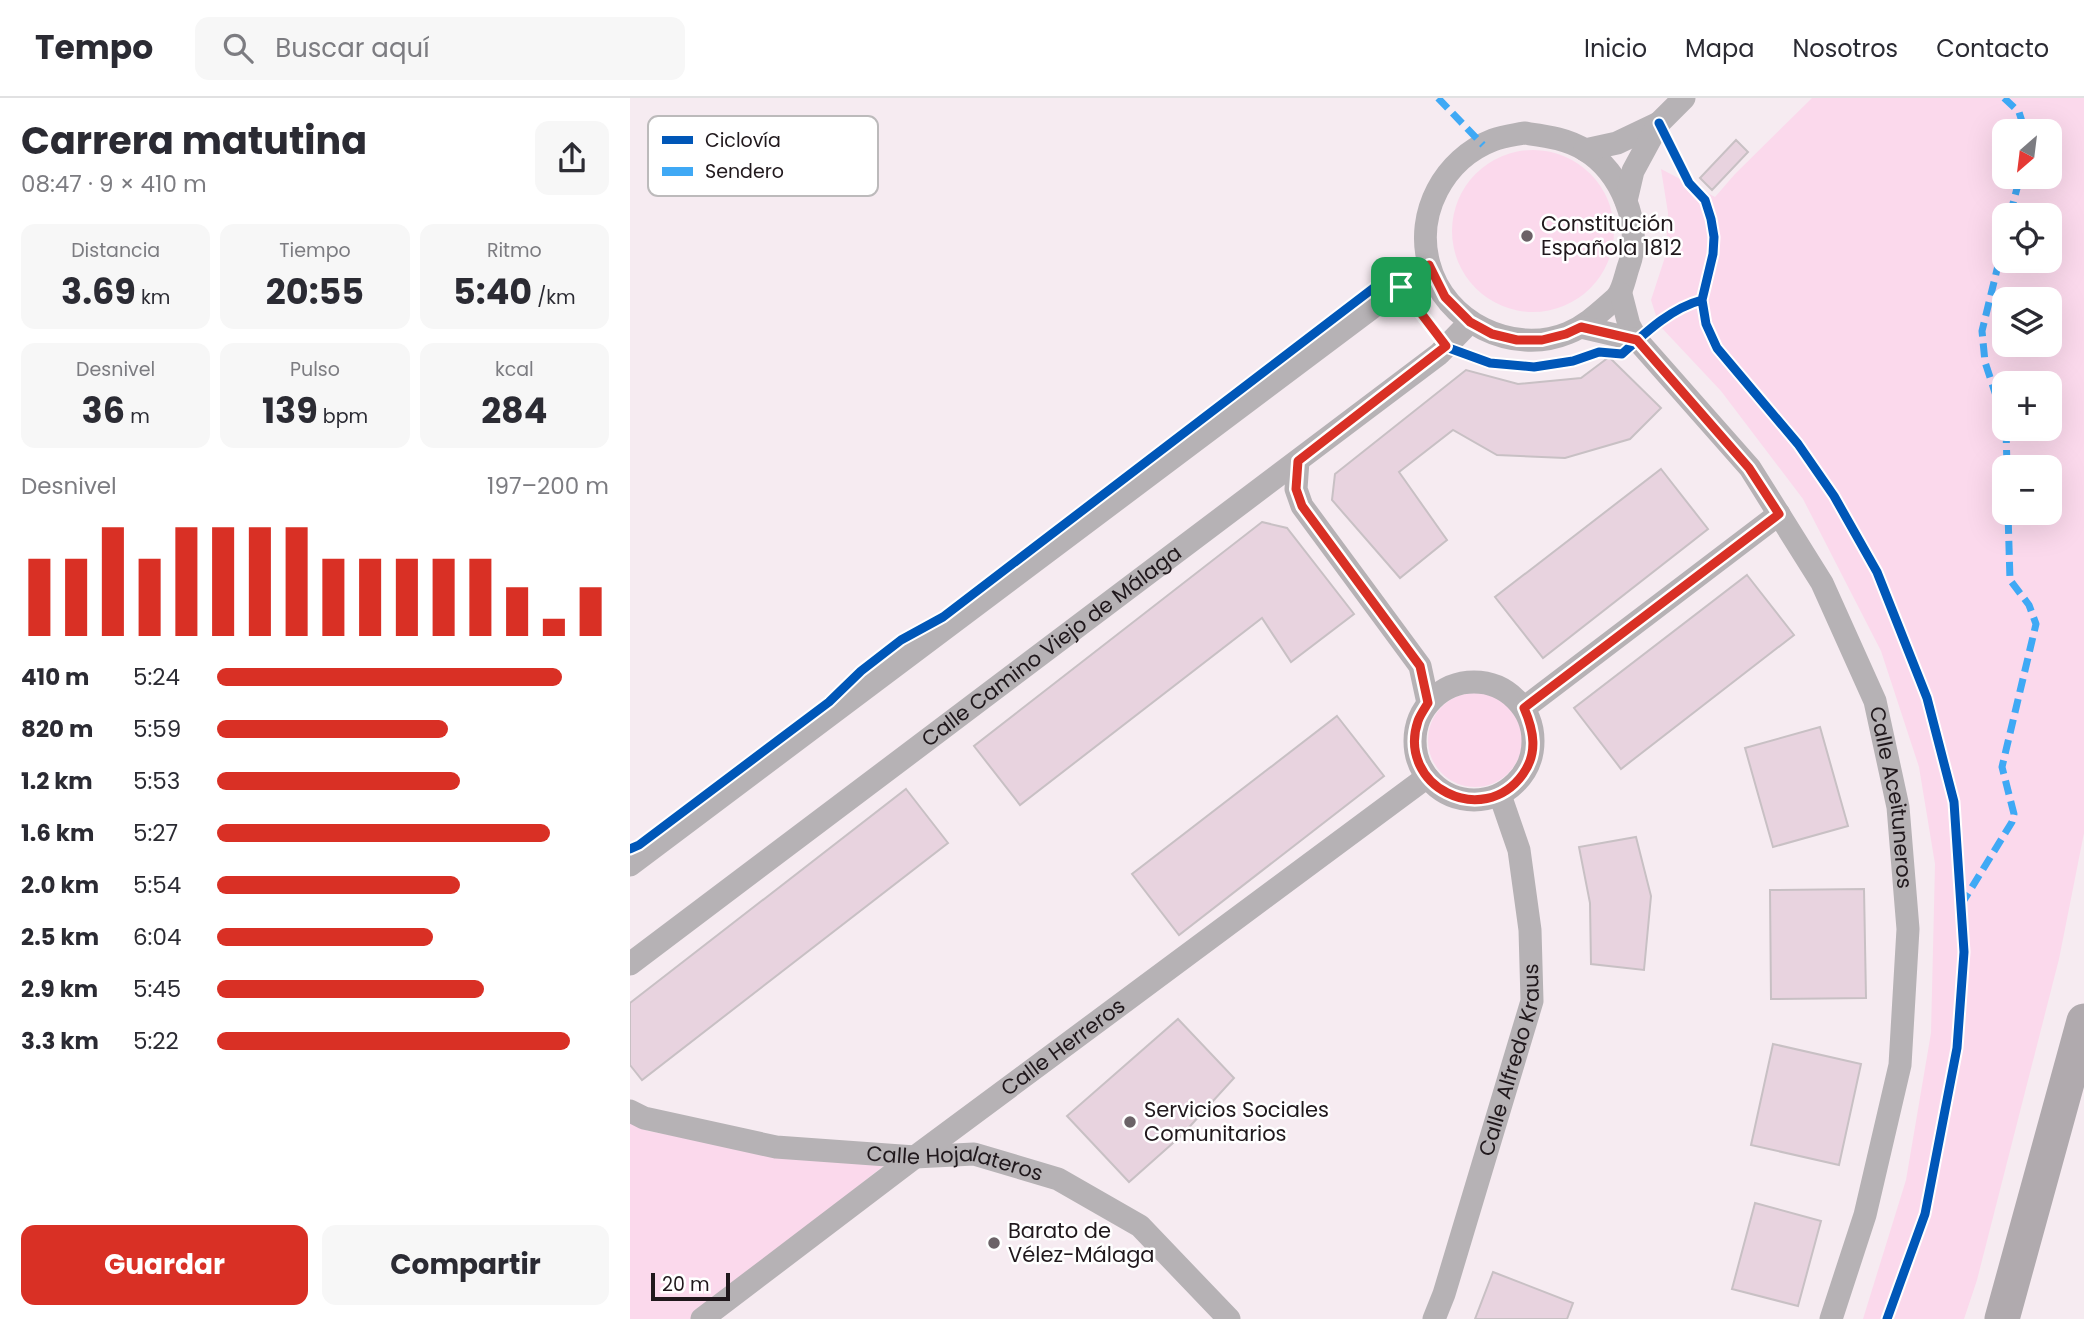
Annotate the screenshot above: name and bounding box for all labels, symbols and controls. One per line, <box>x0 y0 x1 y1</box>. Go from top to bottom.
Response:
search box <box>195 17 685 80</box>
text: Tempo <box>35 24 153 71</box>
icon: search <box>219 29 257 67</box>
text: Buscar aquí <box>275 30 430 66</box>
text: Inicio <box>1584 32 1647 65</box>
text: Mapa <box>1685 32 1754 65</box>
text: Nosotros <box>1792 32 1898 65</box>
text: Contacto <box>1936 32 2049 65</box>
text: Carrera matutina <box>21 114 367 167</box>
legend <box>648 116 878 196</box>
north arrow <box>1992 119 2062 189</box>
map controls <box>1992 119 2062 525</box>
button: share <box>535 121 609 195</box>
text: Ciclovía <box>705 127 781 154</box>
text: Sendero <box>705 158 784 185</box>
text: 08:47 · 9 × 410 m <box>21 168 207 200</box>
button: locate <box>1992 203 2062 273</box>
place label: Constitución Española 1812 <box>1541 209 1682 262</box>
marker: Constitución Española 1812 <box>1519 228 1535 244</box>
text: Distancia <box>71 237 160 264</box>
text: Tiempo <box>279 237 351 264</box>
text: Ritmo <box>487 237 542 264</box>
pin <box>1371 257 1431 317</box>
text: 3.69 <box>61 267 136 316</box>
text: 20:55 <box>266 267 364 316</box>
text: 5:40 <box>453 267 532 316</box>
icon: arrive <box>1382 268 1420 306</box>
text: km <box>136 284 170 311</box>
text: /km <box>532 284 576 311</box>
button: layers <box>1992 287 2062 357</box>
text: Desnivel <box>76 356 155 383</box>
text: Pulso <box>290 356 340 383</box>
text: kcal <box>495 356 534 383</box>
button: + <box>1992 371 2062 441</box>
text: 36 <box>82 386 125 435</box>
text: 139 <box>262 386 318 435</box>
text: 284 <box>481 386 548 435</box>
text: m <box>125 403 150 430</box>
text: bpm <box>318 403 368 430</box>
button: − <box>1992 455 2062 525</box>
text: Desnivel <box>21 470 117 502</box>
text: 197–200 m <box>487 470 609 502</box>
street label: Calle Camino Viejo de Málaga <box>915 538 1187 753</box>
text: 410 m <box>21 661 89 693</box>
text: 5:24 <box>133 661 180 693</box>
street label: Calle Aceituneros <box>1863 704 1920 890</box>
text: 820 m <box>21 713 93 745</box>
text: 5:59 <box>133 713 181 745</box>
text: 1.2 km <box>21 765 93 797</box>
text: 5:53 <box>133 765 180 797</box>
text: 1.6 km <box>21 817 94 849</box>
text: 5:27 <box>133 817 178 849</box>
text: 2.0 km <box>21 869 99 901</box>
text: 5:54 <box>133 869 181 901</box>
text: 2.5 km <box>21 921 99 953</box>
text: 6:04 <box>133 921 181 953</box>
street label: Calle Alfredo Kraus <box>1471 963 1546 1159</box>
text: 2.9 km <box>21 973 98 1005</box>
text: 5:45 <box>133 973 181 1005</box>
street label: Calle Herreros <box>995 991 1131 1102</box>
text: 3.3 km <box>21 1025 99 1057</box>
text: 5:22 <box>133 1025 179 1057</box>
place label: Servicios Sociales Comunitarios <box>1144 1095 1329 1148</box>
marker: Servicios Sociales Comunitarios <box>1122 1114 1138 1130</box>
street label: Calle Hojalateros <box>865 1139 1047 1188</box>
place label: Barato de Vélez-Málaga <box>1008 1216 1155 1269</box>
button: Guardar <box>21 1225 308 1305</box>
button: Compartir <box>322 1225 609 1305</box>
marker: Barato de Vélez-Málaga <box>986 1235 1002 1251</box>
scale bar <box>651 1270 730 1302</box>
text: 20 m <box>662 1271 710 1298</box>

